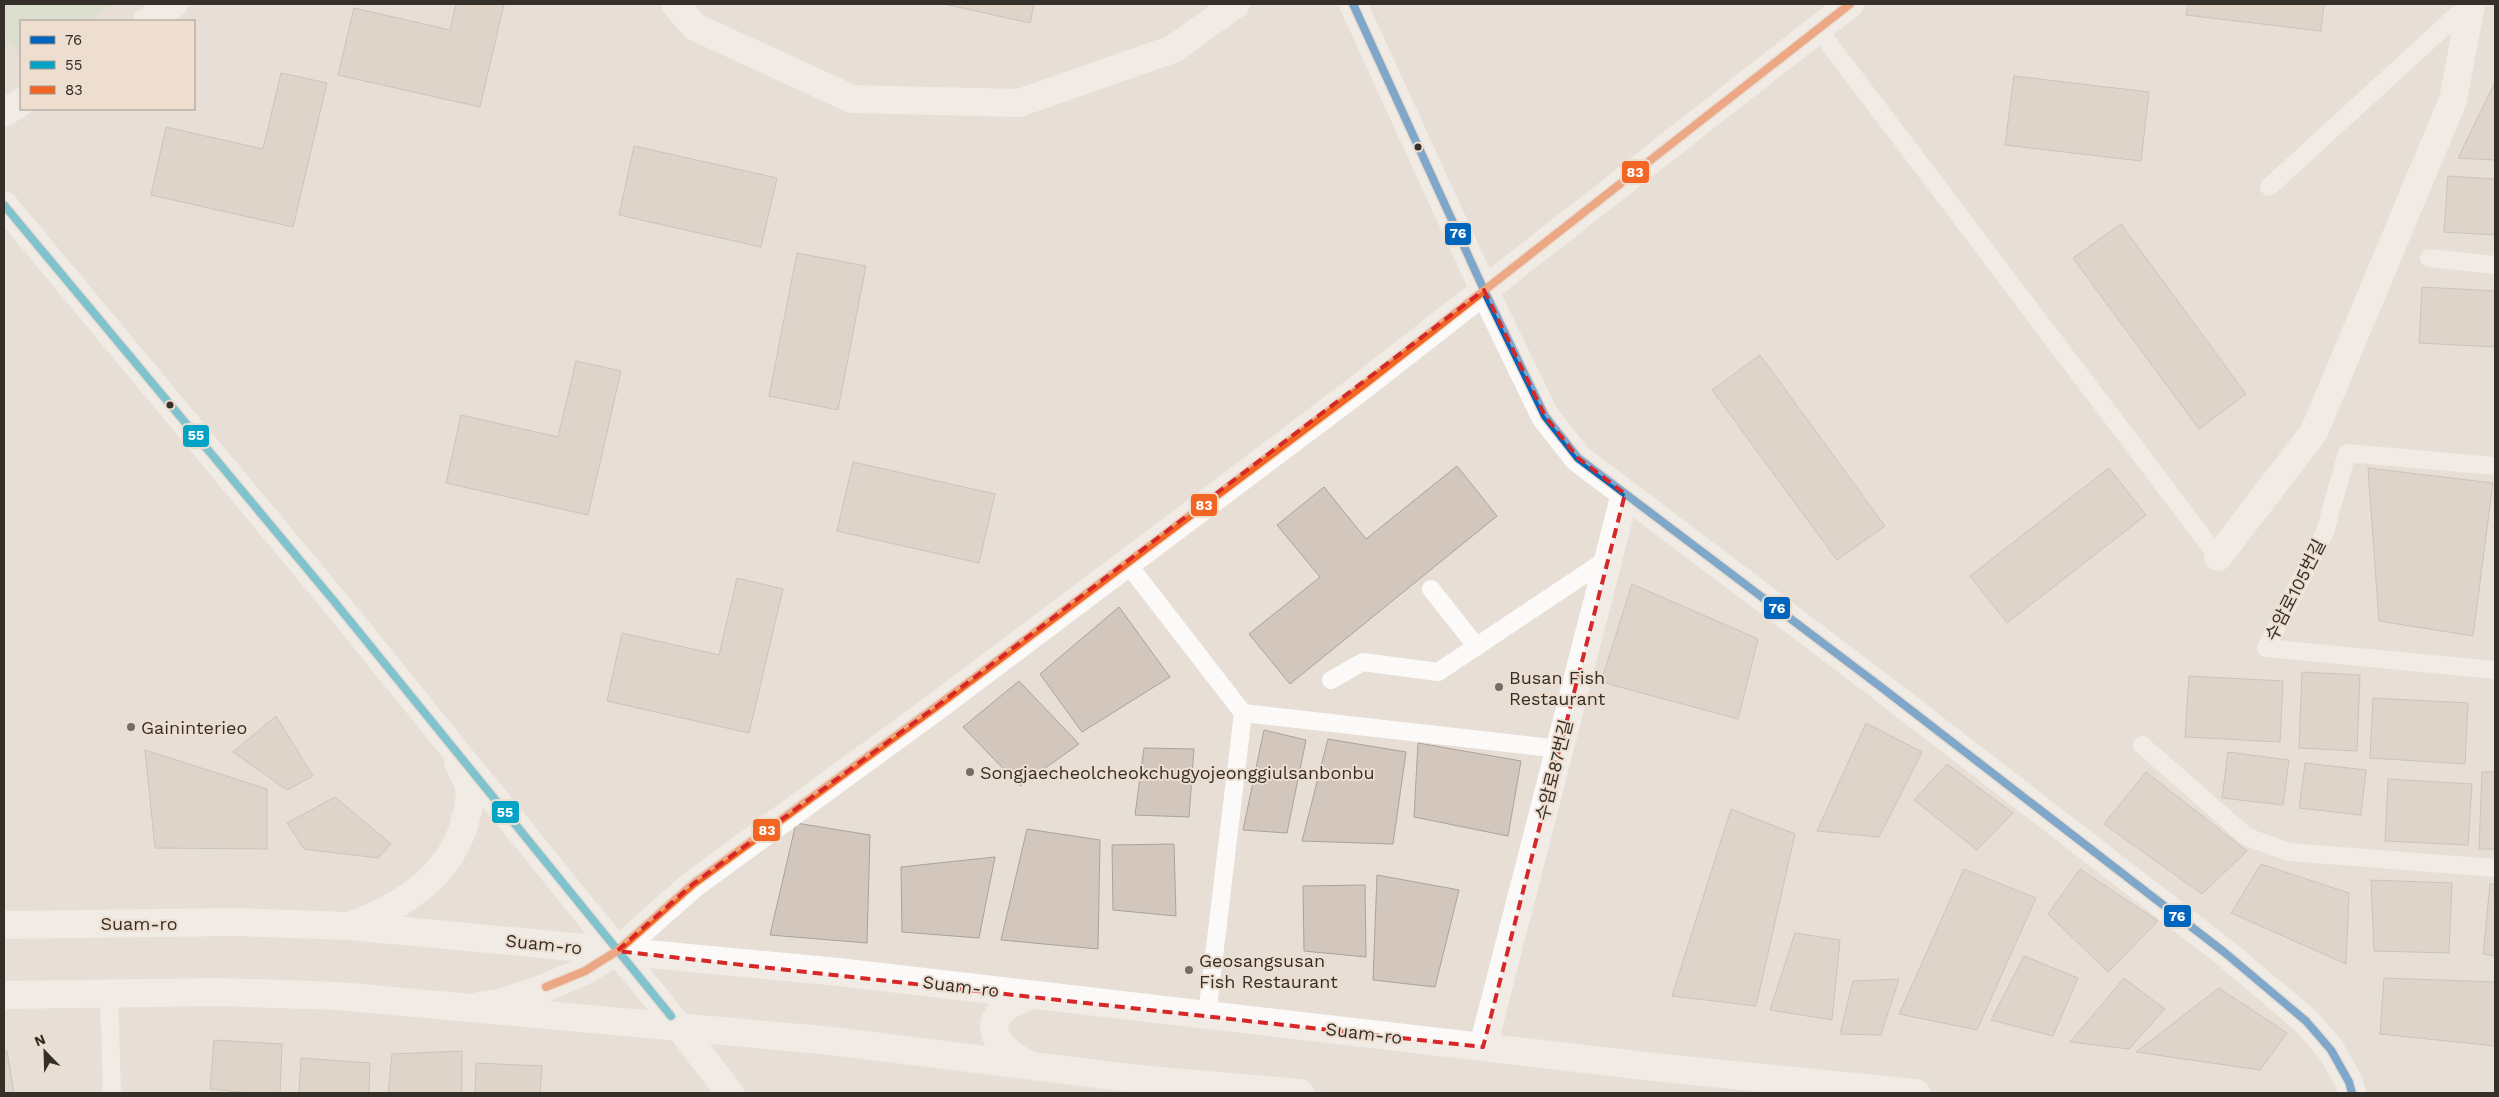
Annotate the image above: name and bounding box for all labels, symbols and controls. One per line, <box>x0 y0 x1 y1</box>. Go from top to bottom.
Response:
legend <box>20 20 195 110</box>
text: 76 <box>65 31 82 49</box>
text: 55 <box>65 56 82 74</box>
text: 83 <box>65 81 83 99</box>
unlabelled marker <box>1413 142 1423 152</box>
line badge: 83 <box>1621 160 1650 184</box>
text: 83 <box>1627 164 1643 180</box>
line badge: 76 <box>1444 222 1472 246</box>
text: 76 <box>1450 225 1467 241</box>
unlabelled marker <box>165 400 175 410</box>
line badge: 55 <box>182 424 210 448</box>
text: 55 <box>188 427 204 443</box>
line badge: 83 <box>1190 493 1218 517</box>
text: 83 <box>1196 497 1212 513</box>
street label: 수암로105번길 <box>2260 536 2330 644</box>
line badge: 76 <box>1763 596 1791 620</box>
text: 76 <box>1769 600 1786 616</box>
place label: Busan Fish Restaurant <box>1509 667 1606 709</box>
marker: Busan Fish Restaurant <box>1493 681 1505 693</box>
place label: Gaininterieo <box>141 717 247 738</box>
street label: 수암로87번길 <box>1531 717 1577 823</box>
marker: Gaininterieo <box>125 721 137 733</box>
place label: Songjaecheolcheokchugyojeonggiulsanbonbu <box>980 762 1375 783</box>
marker: Songjaecheolcheokchugyojeonggiulsanbonbu <box>964 766 976 778</box>
line badge: 55 <box>491 800 520 824</box>
text: 55 <box>497 804 513 820</box>
line badge: 83 <box>752 818 781 842</box>
text: 83 <box>759 822 775 838</box>
line badge: 76 <box>2163 904 2192 928</box>
text: 76 <box>2169 908 2186 924</box>
street label: Suam-ro <box>101 913 177 934</box>
street label: Suam-ro <box>505 930 583 958</box>
place label: Geosangsusan Fish Restaurant <box>1199 950 1338 992</box>
marker: Geosangsusan Fish Restaurant <box>1183 964 1195 976</box>
street label: Suam-ro <box>922 971 1000 1001</box>
street label: Suam-ro <box>1325 1018 1403 1048</box>
north arrow <box>20 1027 70 1077</box>
text: N <box>32 1031 48 1049</box>

